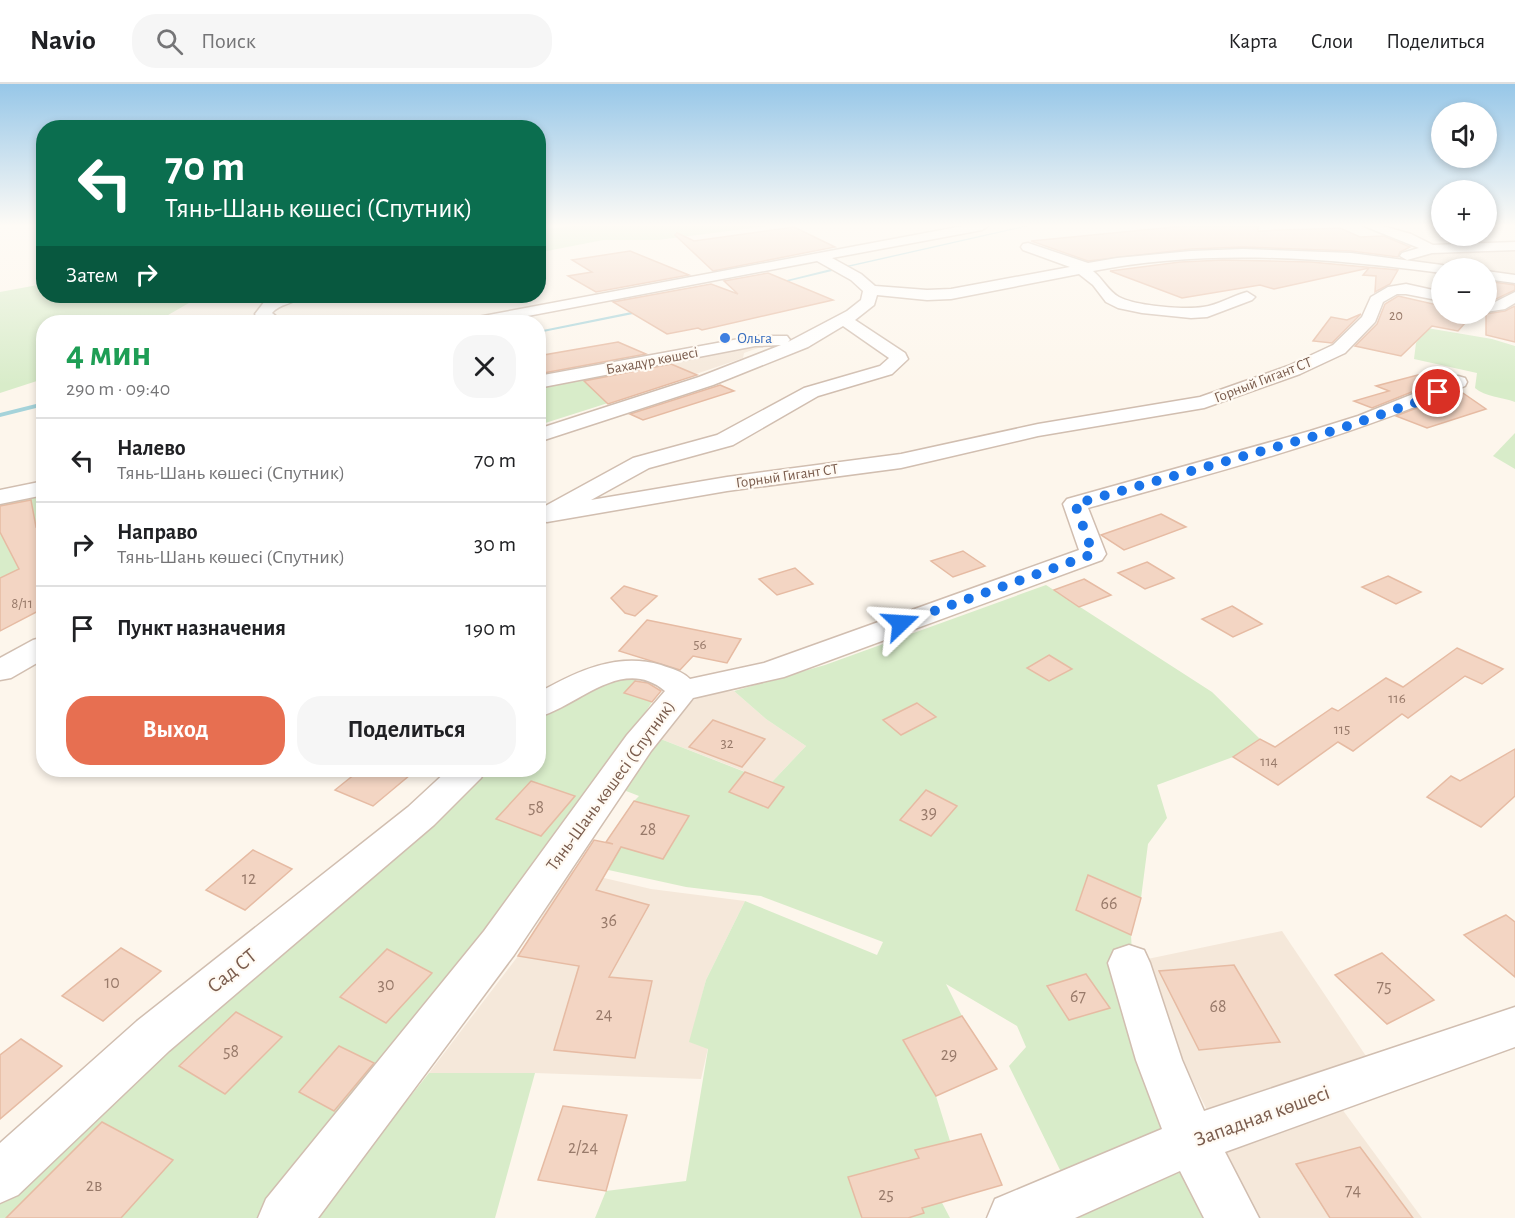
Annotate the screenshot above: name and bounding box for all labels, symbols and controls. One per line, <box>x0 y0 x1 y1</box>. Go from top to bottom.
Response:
search box <box>132 14 552 68</box>
icon: search <box>153 25 186 58</box>
text: Navio <box>30 27 96 55</box>
text: Поиск <box>201 30 256 52</box>
text: Карта <box>1228 31 1278 52</box>
text: Слои <box>1311 31 1353 52</box>
text: Поделиться <box>1386 31 1485 52</box>
map controls <box>1431 102 1497 324</box>
button: sound <box>1431 102 1497 168</box>
icon: left <box>66 144 144 222</box>
text: 70 m <box>165 146 245 188</box>
button: + <box>1431 180 1497 246</box>
text: Тянь-Шань көшесі (Спутник) <box>165 195 473 222</box>
icon: right <box>130 258 163 291</box>
button: − <box>1431 258 1497 324</box>
text: Затем <box>66 264 118 286</box>
house number: 20 <box>1389 309 1403 323</box>
marker: Ольга <box>718 331 732 345</box>
place label: Ольга <box>737 331 772 346</box>
button: close <box>453 335 516 398</box>
text: 4 мин <box>66 336 151 372</box>
street label: Бахадүр көшесі <box>605 345 699 377</box>
street label: Горный Гигант СТ <box>1212 355 1314 405</box>
pin <box>1412 366 1463 417</box>
icon: arrive <box>1421 375 1454 408</box>
text: 290 m · 09:40 <box>66 379 170 399</box>
text: Налево <box>117 437 186 459</box>
icon: left <box>66 444 99 477</box>
text: 70 m <box>474 449 516 471</box>
street label: Горный Гигант СТ <box>735 461 839 491</box>
text: Тянь-Шань көшесі (Спутник) <box>117 463 345 483</box>
text: Направо <box>117 521 198 543</box>
icon: right <box>66 528 99 561</box>
text: 30 m <box>474 533 516 555</box>
text: Тянь-Шань көшесі (Спутник) <box>117 547 345 567</box>
position arrow <box>869 591 933 655</box>
house number: 8/11 <box>11 596 33 611</box>
icon: arrive <box>66 612 99 645</box>
text: Пункт назначения <box>117 617 286 639</box>
text: 190 m <box>465 617 516 639</box>
house number: 56 <box>693 637 707 652</box>
house number: 116 <box>1388 691 1406 706</box>
button: Выход <box>66 696 285 765</box>
button: Поделиться <box>297 696 516 765</box>
street label: Тянь-Шань көшесі (Спутник) <box>543 698 679 874</box>
house number: 115 <box>1334 722 1350 737</box>
house number: 32 <box>720 736 734 751</box>
house number: 114 <box>1260 754 1278 769</box>
house number: 58 <box>528 799 544 817</box>
house number: 39 <box>921 804 937 822</box>
house number: 28 <box>640 821 656 839</box>
house number: 12 <box>242 870 256 888</box>
house number: 66 <box>1101 895 1117 913</box>
house number: 36 <box>601 912 617 930</box>
street label: Сад СТ <box>203 945 261 997</box>
house number: 10 <box>104 974 120 992</box>
house number: 30 <box>378 976 394 994</box>
house number: 75 <box>1376 978 1392 996</box>
house number: 67 <box>1070 988 1086 1006</box>
house number: 68 <box>1210 998 1227 1016</box>
house number: 24 <box>596 1006 613 1024</box>
house number: 58 <box>223 1043 239 1061</box>
house number: 29 <box>941 1046 957 1064</box>
street label: Западная көшесі <box>1192 1082 1332 1150</box>
house number: 2/24 <box>568 1139 598 1157</box>
house number: 2в <box>86 1177 102 1195</box>
house number: 74 <box>1345 1182 1361 1200</box>
house number: 25 <box>878 1186 894 1204</box>

